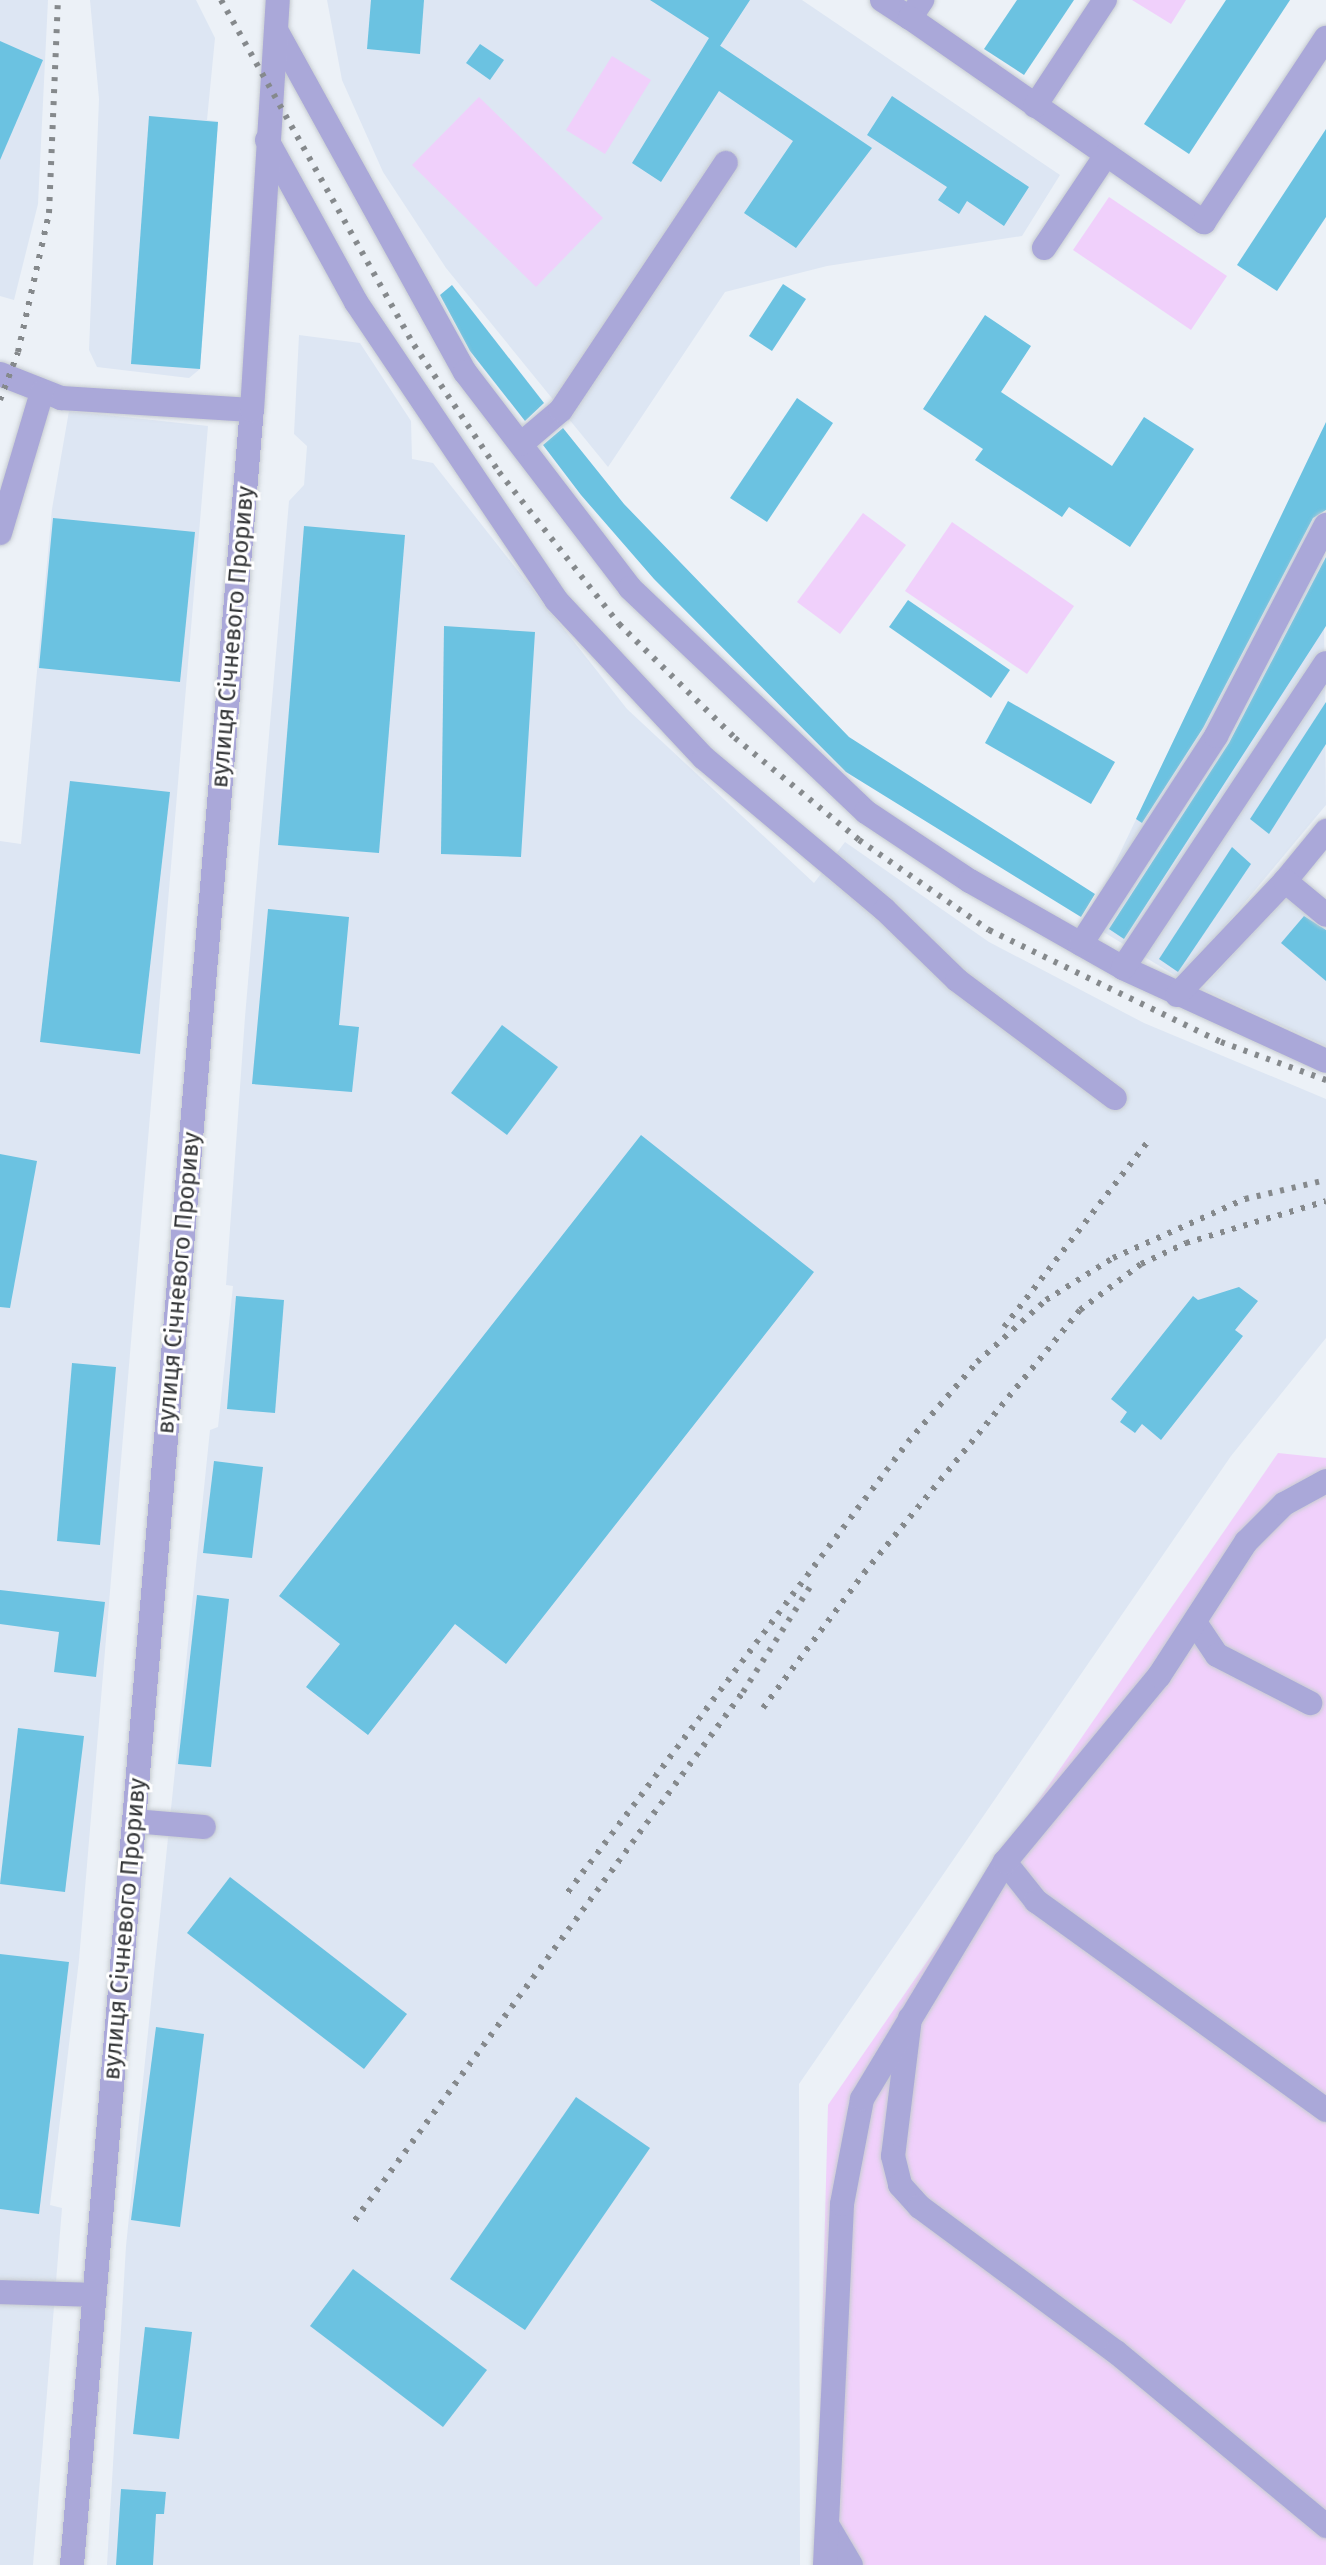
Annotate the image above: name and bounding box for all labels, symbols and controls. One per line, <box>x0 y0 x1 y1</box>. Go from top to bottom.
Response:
street label: вулиця Січневого Прориву <box>205 485 261 789</box>
street label: вулиця Січневого Прориву <box>151 1131 207 1435</box>
street label: вулиця Січневого Прориву <box>97 1777 153 2081</box>

